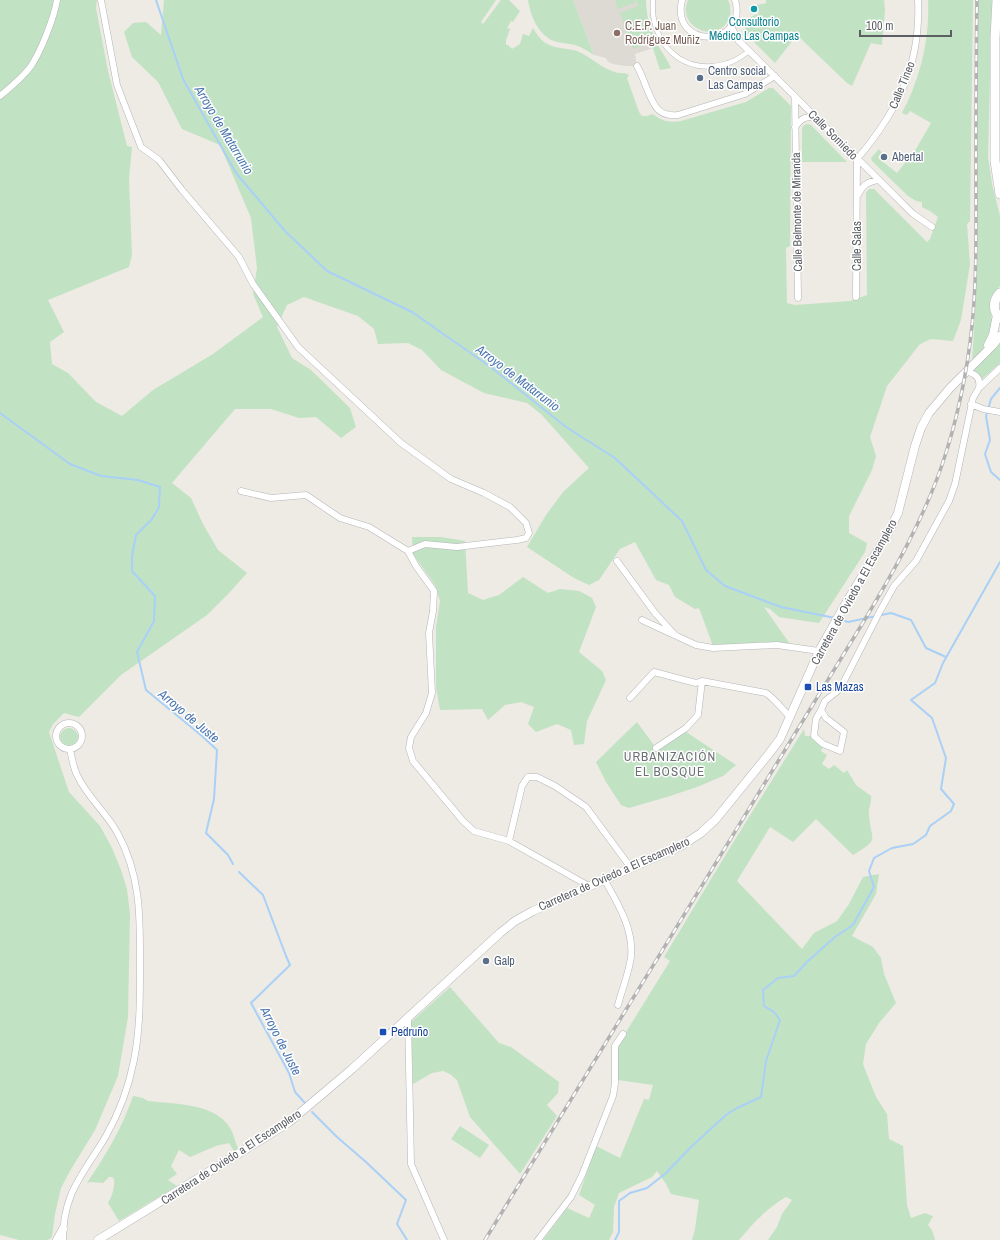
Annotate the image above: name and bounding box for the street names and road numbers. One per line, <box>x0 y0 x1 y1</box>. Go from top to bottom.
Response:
street label: Calle Tineo <box>885 59 919 111</box>
street label: Calle Somiedo <box>805 107 861 163</box>
street label: Calle Belmonte de Miranda <box>788 152 806 272</box>
street label: Calle Salas <box>849 221 865 271</box>
street label: Carretera de Oviedo a El Escamplero <box>807 516 901 668</box>
street label: Carretera de Oviedo a El Escamplero <box>536 833 692 915</box>
street label: Carretera de Oviedo a El Escamplero <box>158 1106 304 1208</box>

